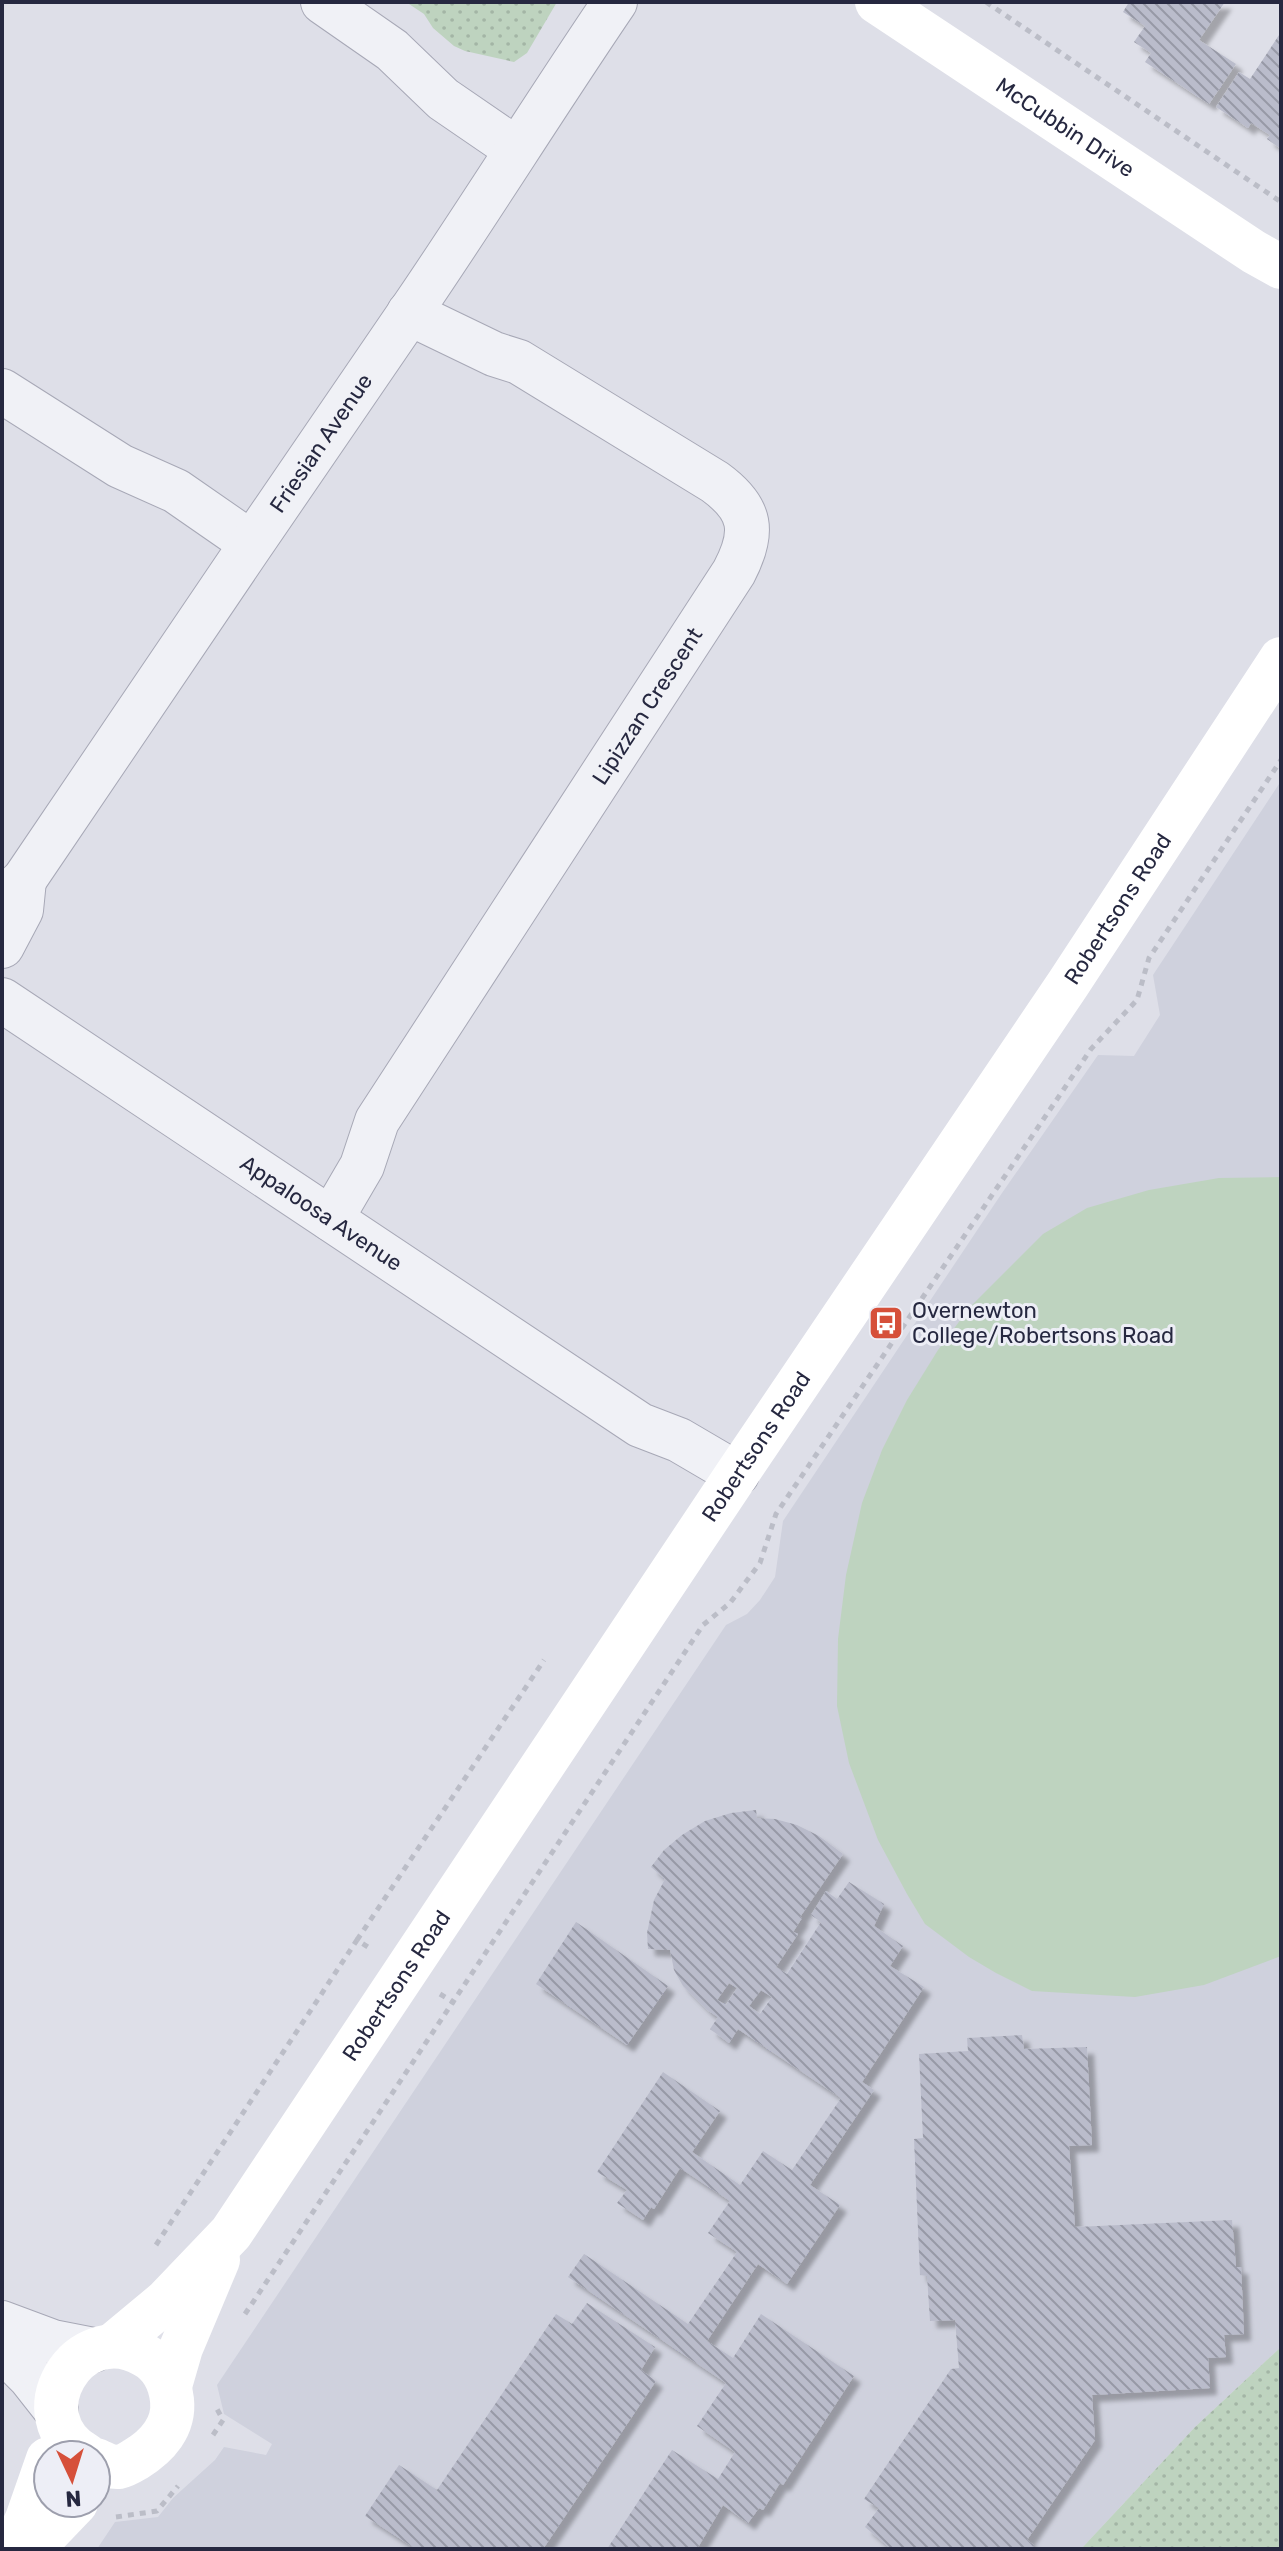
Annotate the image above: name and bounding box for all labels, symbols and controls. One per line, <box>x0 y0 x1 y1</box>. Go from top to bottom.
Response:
street label: McCubbin Drive <box>991 72 1140 183</box>
street label: Friesian Avenue <box>264 368 378 518</box>
street label: Lipizzan Crescent <box>586 622 709 790</box>
street label: Robertsons Road <box>1058 828 1177 990</box>
street label: Appaloosa Avenue <box>235 1150 407 1277</box>
place label: Overnewton College/Robertsons Road <box>912 1297 1174 1349</box>
bus stop icon: Overnewton College/Robertsons Road <box>867 1304 905 1342</box>
street label: Robertsons Road <box>696 1366 816 1527</box>
street label: Robertsons Road <box>337 1905 456 2066</box>
north arrow <box>32 2439 112 2519</box>
text: N <box>65 2484 82 2512</box>

